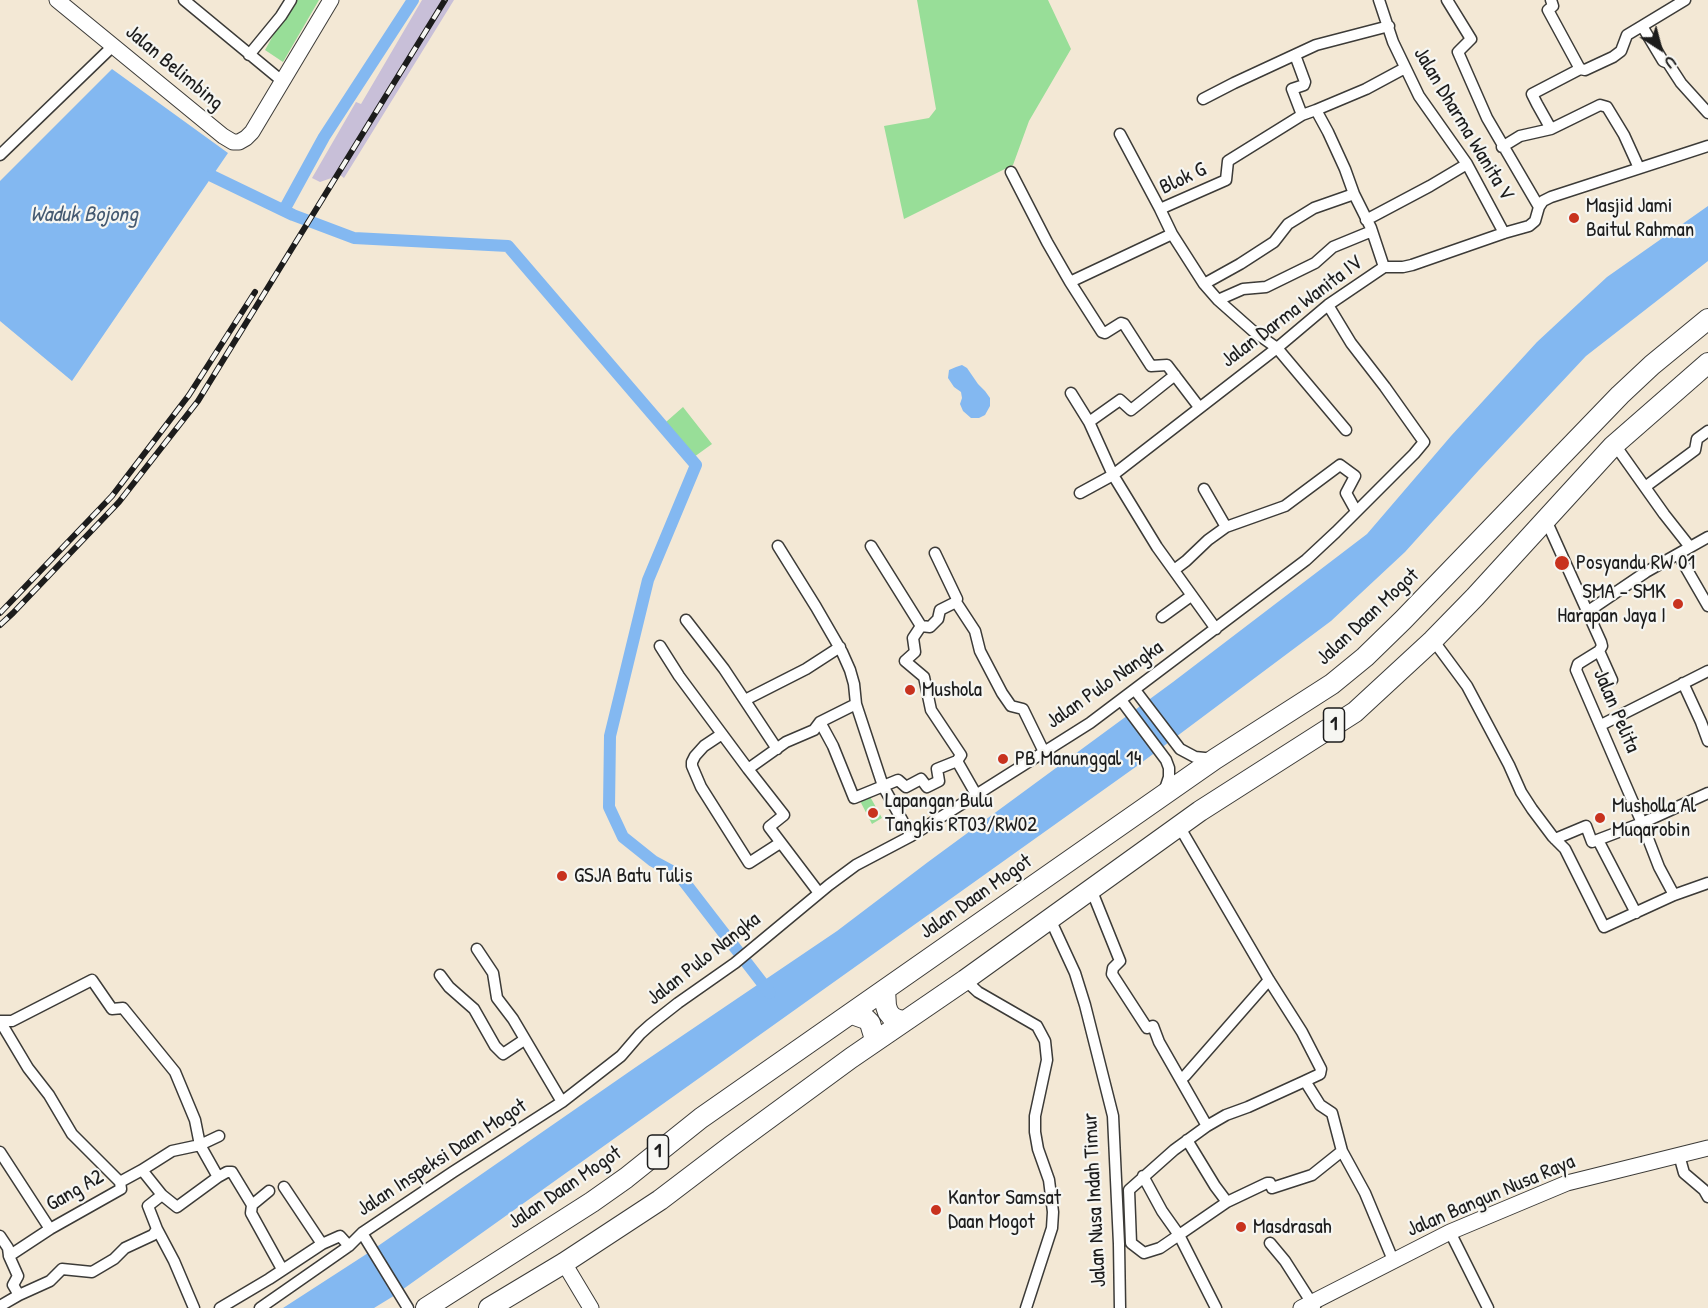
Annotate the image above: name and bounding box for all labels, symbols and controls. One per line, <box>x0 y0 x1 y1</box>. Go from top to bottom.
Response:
north arrow <box>1630 18 1690 78</box>
street label: Jalan Belimbing <box>120 20 228 116</box>
street label: Jalan Dharma Wanita V <box>1407 43 1519 205</box>
text: U <box>1661 51 1681 74</box>
street label: Blok G <box>1156 157 1210 201</box>
place label: Masjid Jami Baitul Rahman <box>1586 193 1694 243</box>
water label: Waduk Bojong <box>30 202 138 228</box>
marker: Masjid Jami Baitul Rahman <box>1567 211 1581 225</box>
street label: Jalan Darma Wanita IV <box>1216 251 1368 373</box>
place label: Posyandu RW 01 <box>1576 550 1695 576</box>
marker: Posyandu RW 01 <box>1553 554 1571 572</box>
street label: Jalan Daan Mogot <box>1312 563 1424 671</box>
place label: SMA - SMK Harapan Jaya I <box>1557 579 1666 629</box>
marker: SMA - SMK Harapan Jaya I <box>1671 597 1685 611</box>
street label: Jalan Pulo Nangka <box>1042 635 1168 735</box>
street label: Jalan Pelita <box>1587 665 1645 757</box>
place label: Mushola <box>922 677 982 703</box>
marker: Mushola <box>903 683 917 697</box>
road number: 1 <box>1324 708 1344 742</box>
place label: PB Manunggal 14 <box>1015 746 1142 772</box>
marker: PB Manunggal 14 <box>996 752 1010 766</box>
place label: Lapangan Bulu Tangkis RT03/RW02 <box>885 788 1037 838</box>
place label: Musholla Al Muqarobin <box>1612 793 1696 843</box>
marker: Lapangan Bulu Tangkis RT03/RW02 <box>866 806 880 820</box>
marker: Musholla Al Muqarobin <box>1593 811 1607 825</box>
street label: Jalan Daan Mogot <box>915 849 1037 945</box>
place label: GSJA Batu Tulis <box>574 863 693 889</box>
marker: GSJA Batu Tulis <box>555 869 569 883</box>
street label: Jalan Pulo Nangka <box>642 907 766 1011</box>
street label: Jalan Inspeksi Daan Mogot <box>352 1094 532 1222</box>
street label: Jalan Nusa Indah Timur <box>1078 1112 1112 1288</box>
road number: 1 <box>648 1135 668 1169</box>
street label: Jalan Daan Mogot <box>504 1141 626 1235</box>
street label: Jalan Bangun Nusa Raya <box>1403 1149 1579 1243</box>
street label: Gang A2 <box>42 1165 108 1217</box>
place label: Kantor Samsat Daan Mogot <box>948 1185 1061 1235</box>
marker: Kantor Samsat Daan Mogot <box>929 1203 943 1217</box>
place label: Masdrasah <box>1253 1214 1331 1240</box>
marker: Masdrasah <box>1234 1220 1248 1234</box>

